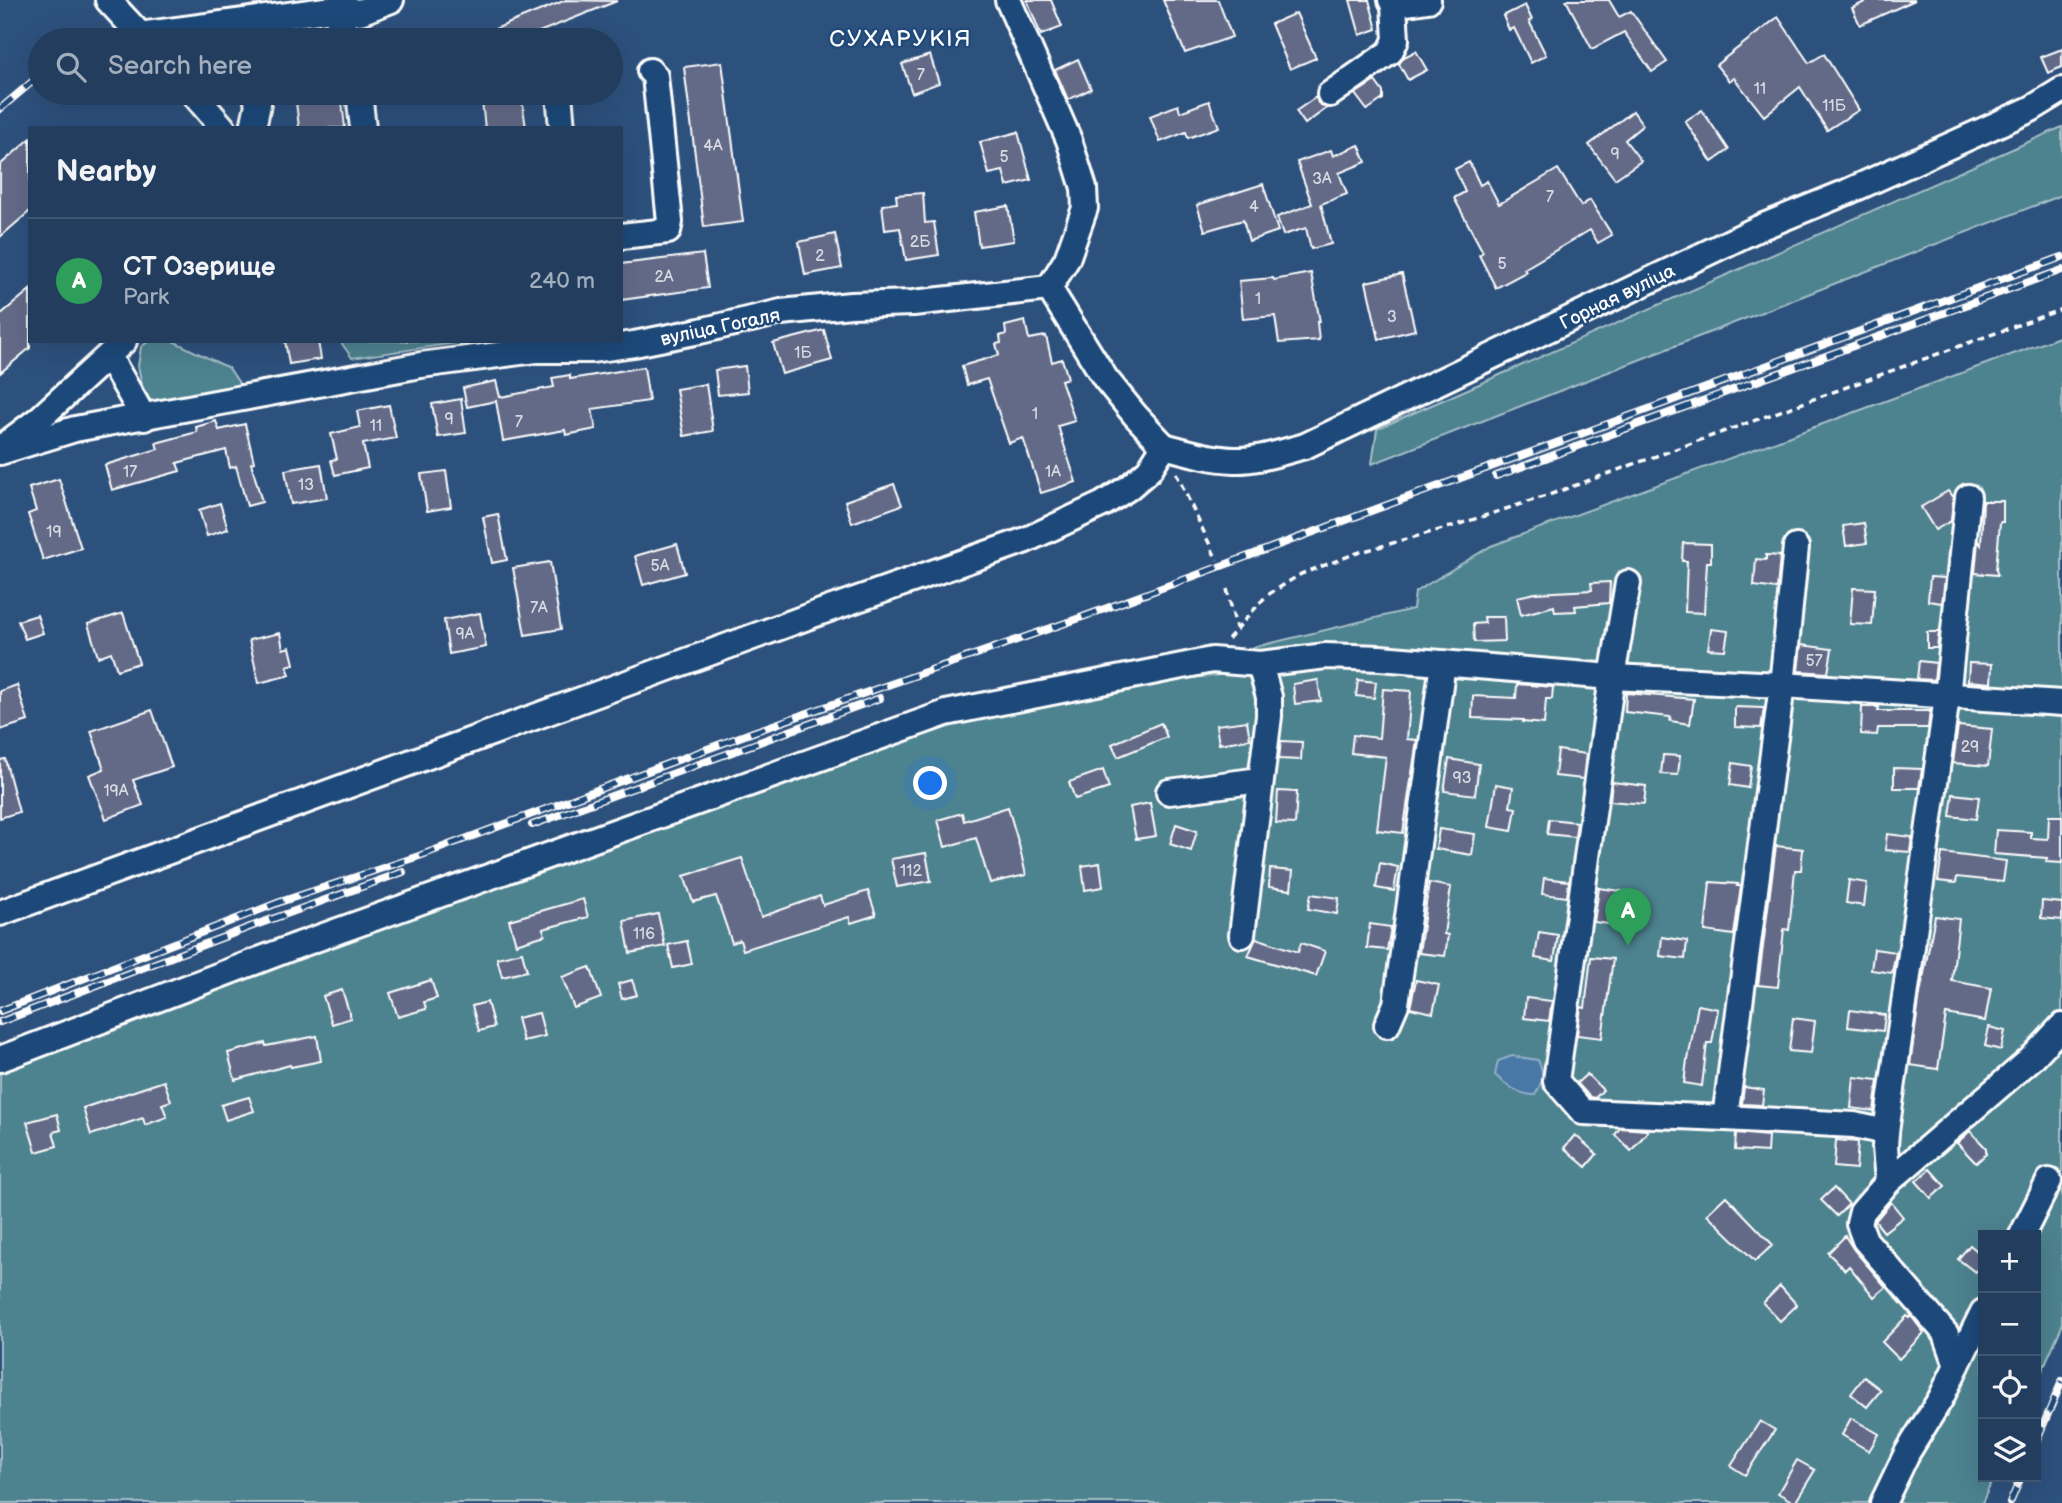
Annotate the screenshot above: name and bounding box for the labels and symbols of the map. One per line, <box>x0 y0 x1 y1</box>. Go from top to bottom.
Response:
district label: СУХАРУКІЯ <box>829 25 973 53</box>
house number: 7 <box>917 66 925 85</box>
house number: 11 <box>1754 80 1766 99</box>
house number: 11Б <box>1822 97 1847 116</box>
house number: 4А <box>703 137 723 156</box>
house number: 9 <box>1610 145 1620 164</box>
house number: 5 <box>999 148 1009 167</box>
house number: 3А <box>1312 170 1332 189</box>
house number: 7 <box>1546 188 1554 207</box>
house number: 4 <box>1249 198 1259 217</box>
house number: 2Б <box>910 233 931 252</box>
house number: 2 <box>815 247 825 266</box>
house number: 5 <box>1497 255 1507 274</box>
street label: Горная вуліца <box>1556 260 1679 335</box>
house number: 2А <box>654 268 674 287</box>
house number: 1 <box>1255 290 1261 309</box>
street label: вуліца Гогаля <box>658 304 782 351</box>
house number: 3 <box>1387 308 1397 327</box>
house number: 1Б <box>794 344 813 363</box>
house number: 1 <box>1032 405 1038 424</box>
house number: 9 <box>444 410 454 429</box>
house number: 7 <box>515 413 523 432</box>
house number: 11 <box>370 417 382 436</box>
house number: 17 <box>123 463 137 482</box>
house number: 1А <box>1045 463 1061 482</box>
house number: 13 <box>298 476 314 495</box>
house number: 19 <box>46 523 62 542</box>
house number: 5А <box>651 557 670 576</box>
house number: 7А <box>530 599 548 618</box>
house number: 9А <box>456 625 475 644</box>
house number: 57 <box>1805 652 1823 671</box>
house number: 29 <box>1961 738 1979 757</box>
your location <box>913 766 947 800</box>
house number: 93 <box>1452 769 1472 788</box>
house number: 19А <box>103 782 129 801</box>
house number: 112 <box>900 862 922 881</box>
pin: A <box>1605 888 1651 946</box>
house number: 116 <box>633 925 655 944</box>

